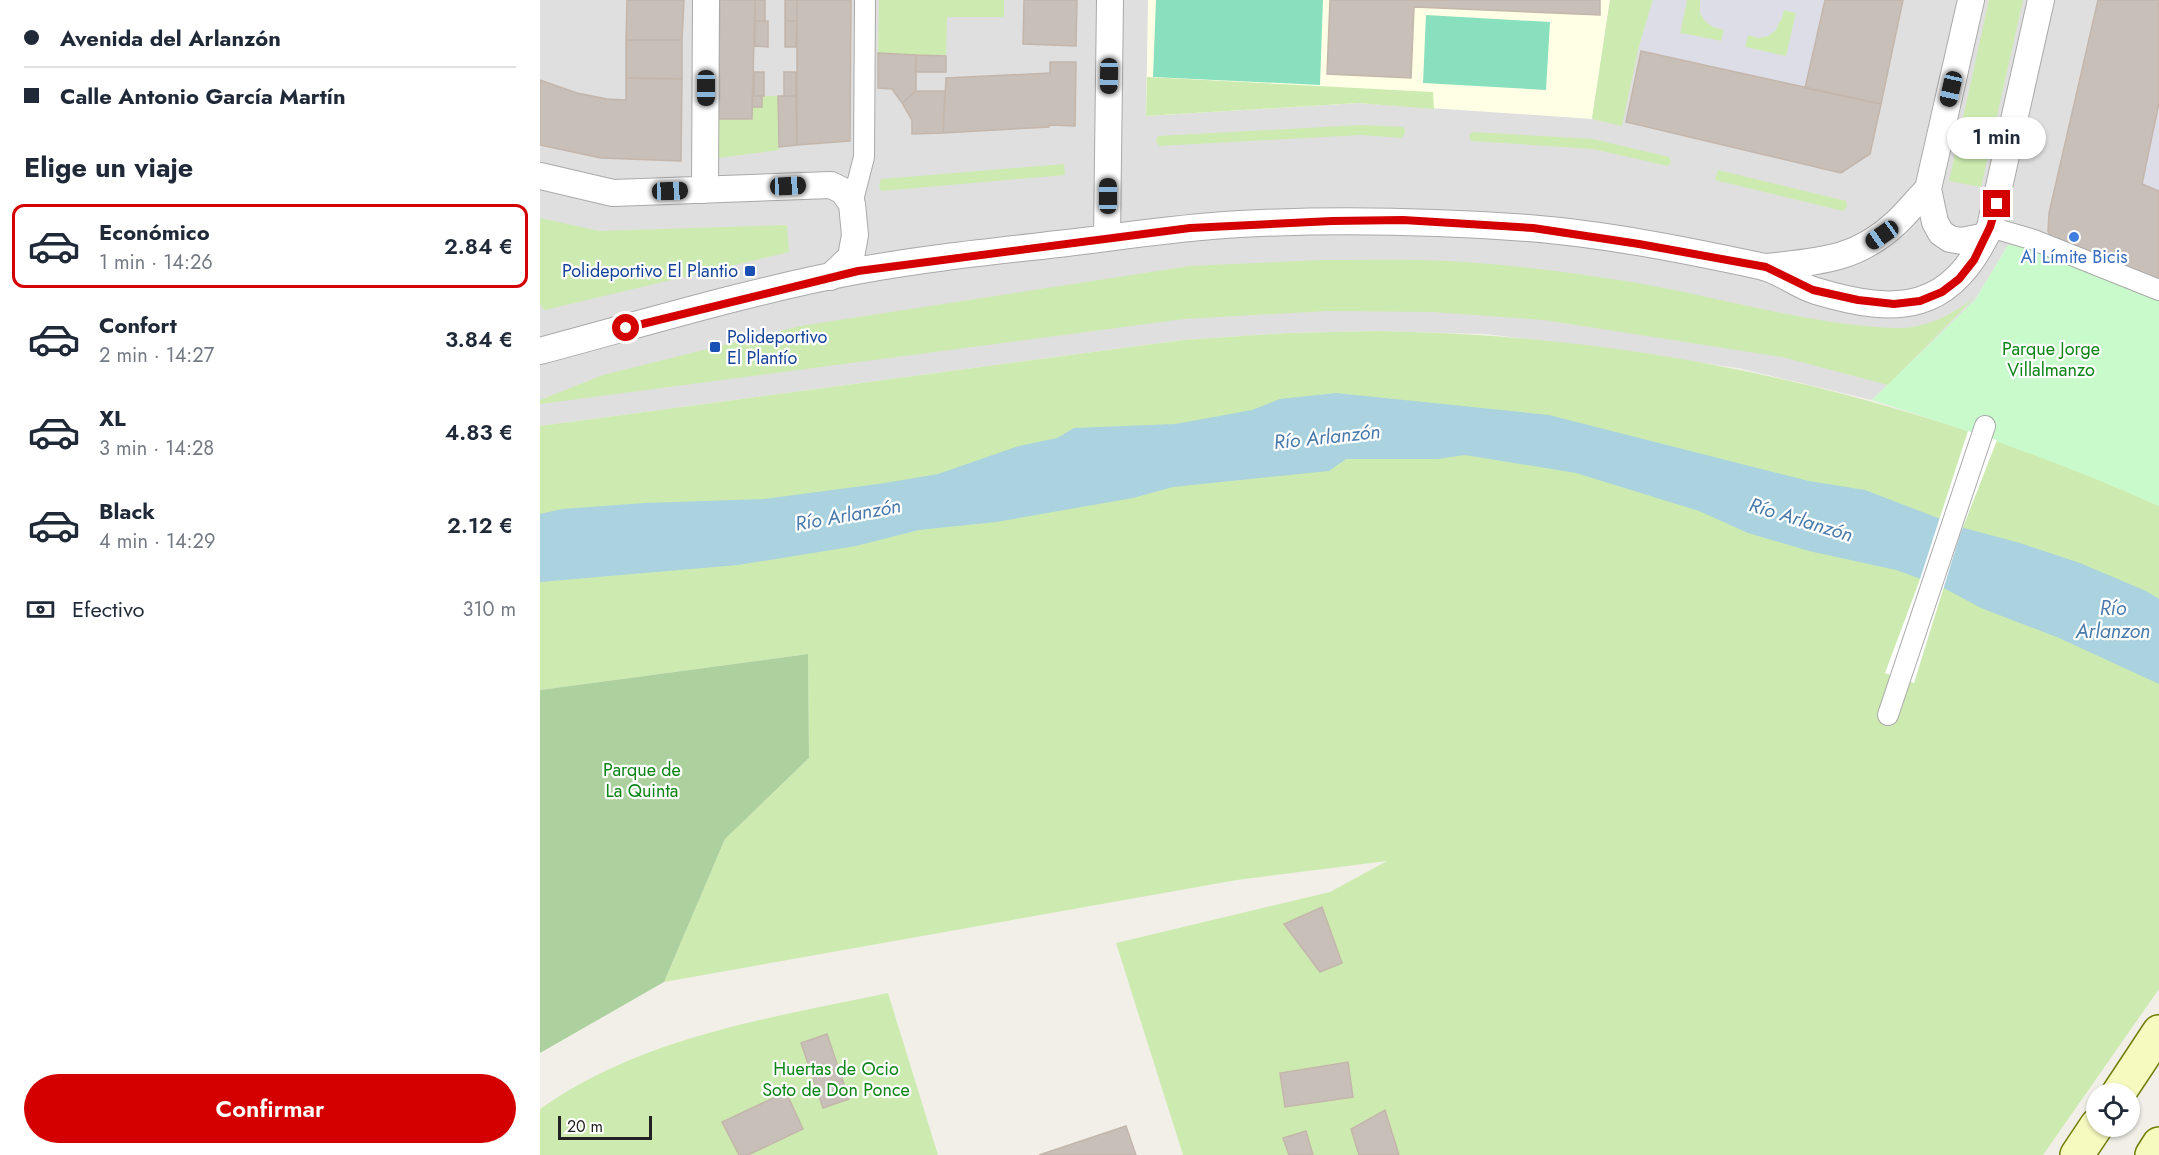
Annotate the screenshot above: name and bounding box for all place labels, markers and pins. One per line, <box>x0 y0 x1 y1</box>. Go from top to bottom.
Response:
marker: Al Límite Bicis <box>2067 230 2081 244</box>
place label: Al Límite Bicis <box>2020 244 2128 270</box>
place label: Polideportivo El Plantio <box>562 258 738 284</box>
marker: Polideportivo El Plantio <box>743 264 757 278</box>
place label: Polideportivo El Plantío <box>727 324 827 371</box>
marker: Polideportivo El Plantío <box>708 340 722 354</box>

